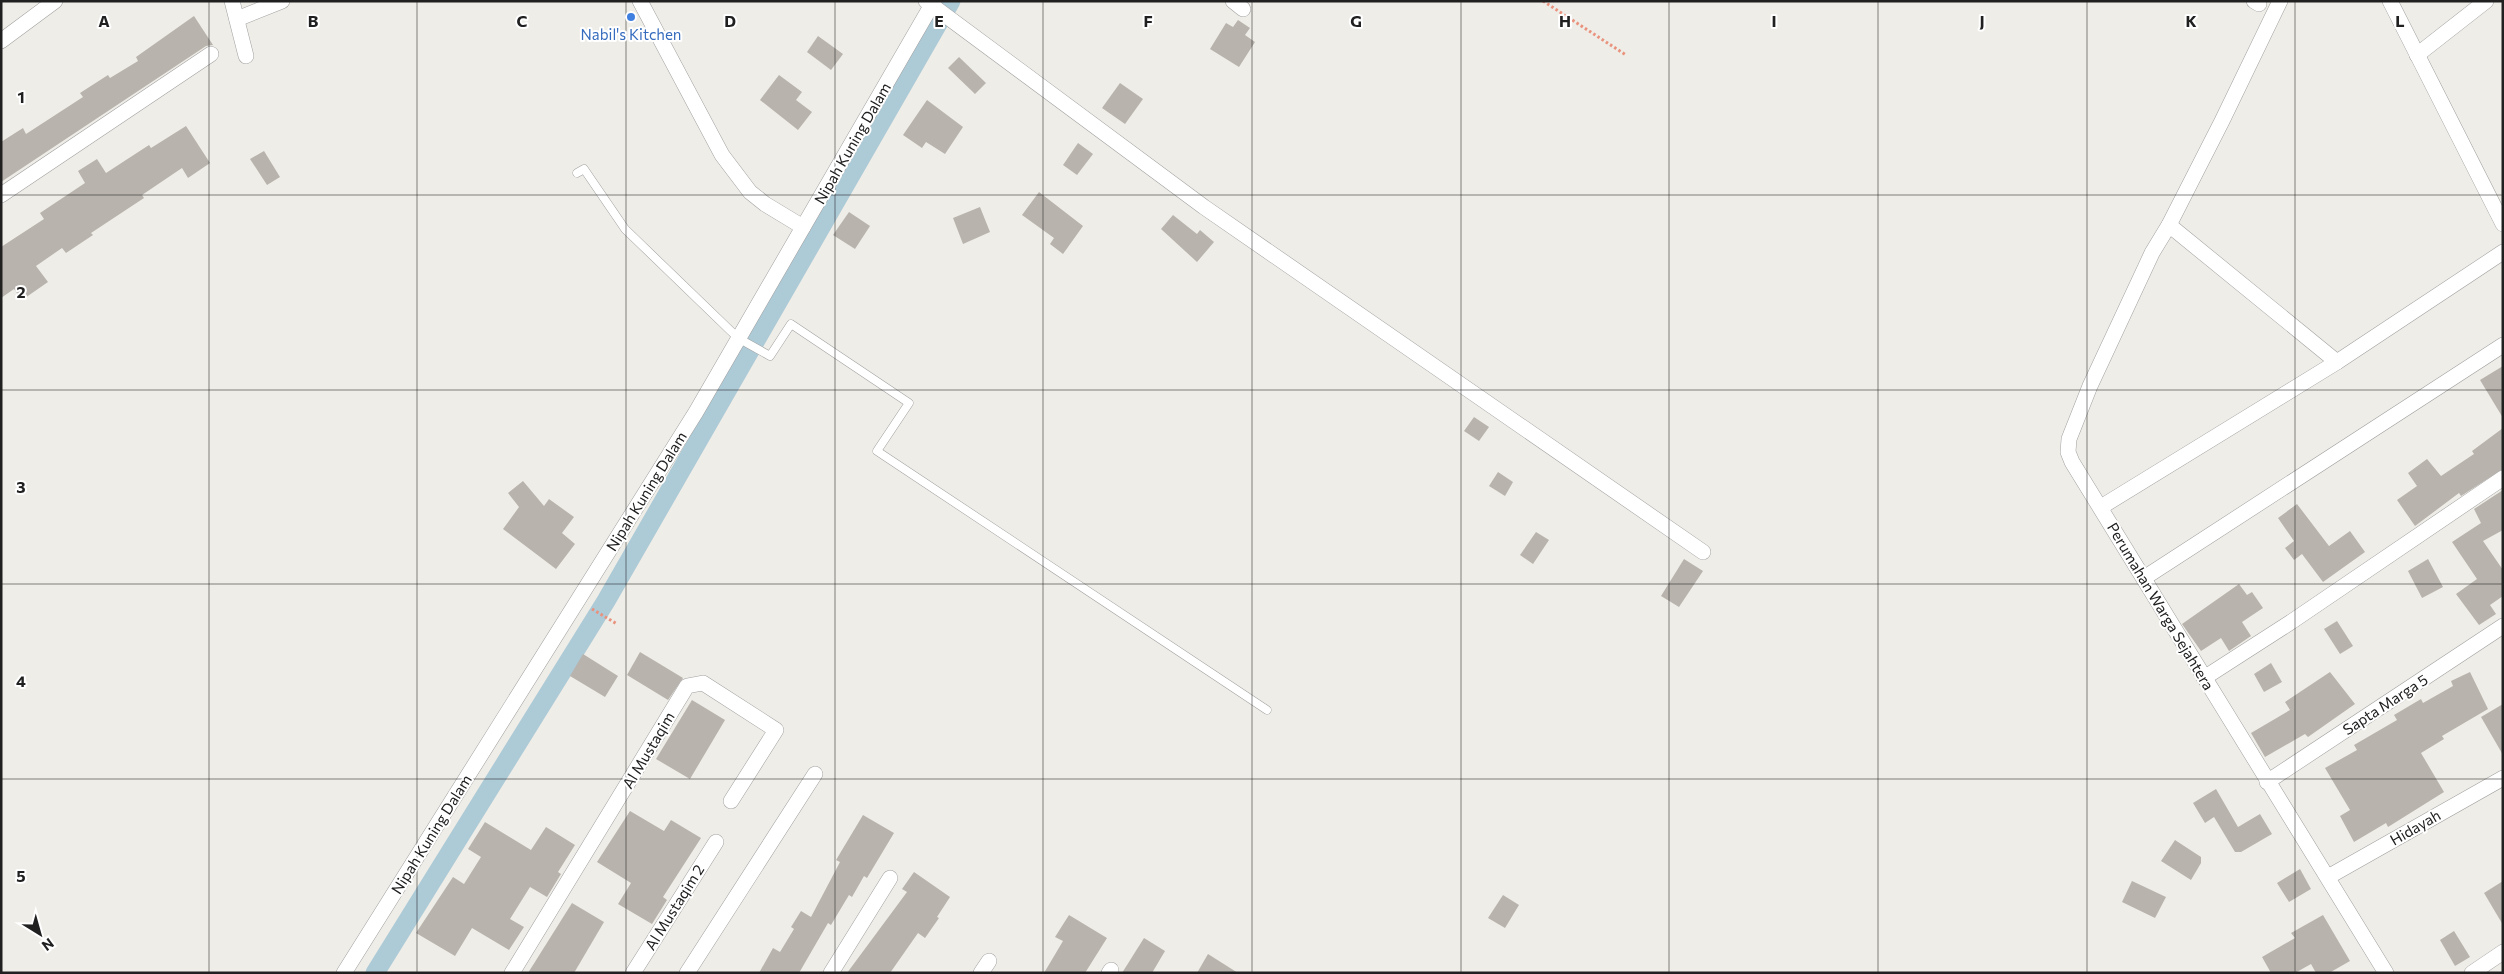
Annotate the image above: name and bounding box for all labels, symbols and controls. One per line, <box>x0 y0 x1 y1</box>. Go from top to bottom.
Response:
text: A <box>98 11 110 30</box>
text: B <box>308 11 319 30</box>
text: C <box>517 11 528 30</box>
marker: Nabil's Kitchen <box>625 11 637 23</box>
text: D <box>724 11 736 30</box>
text: E <box>934 11 944 30</box>
text: F <box>1143 11 1153 30</box>
text: G <box>1350 11 1362 30</box>
text: H <box>1559 11 1571 30</box>
text: I <box>1771 11 1777 30</box>
text: J <box>1979 11 1985 30</box>
text: K <box>2185 11 2197 30</box>
text: L <box>2395 11 2405 30</box>
place label: Nabil's Kitchen <box>581 25 681 43</box>
street label: Nipah Kuning Dalam <box>810 79 894 207</box>
text: 1 <box>17 87 25 106</box>
text: 2 <box>16 282 26 301</box>
street label: Nipah Kuning Dalam <box>602 428 690 554</box>
text: 3 <box>16 477 26 496</box>
street label: Perumahan Warga Sejahtera <box>2104 519 2218 693</box>
street label: Sapta Marga 5 <box>2339 670 2431 738</box>
text: 4 <box>16 671 26 690</box>
street label: Al Mustaqim <box>618 708 678 792</box>
street label: Nipah Kuning Dalam <box>387 771 475 897</box>
street label: Hidayah <box>2386 805 2444 849</box>
street label: Al Mustaqim 2 <box>641 861 707 953</box>
text: 5 <box>16 866 26 885</box>
north arrow <box>15 909 65 959</box>
text: N <box>39 935 57 955</box>

